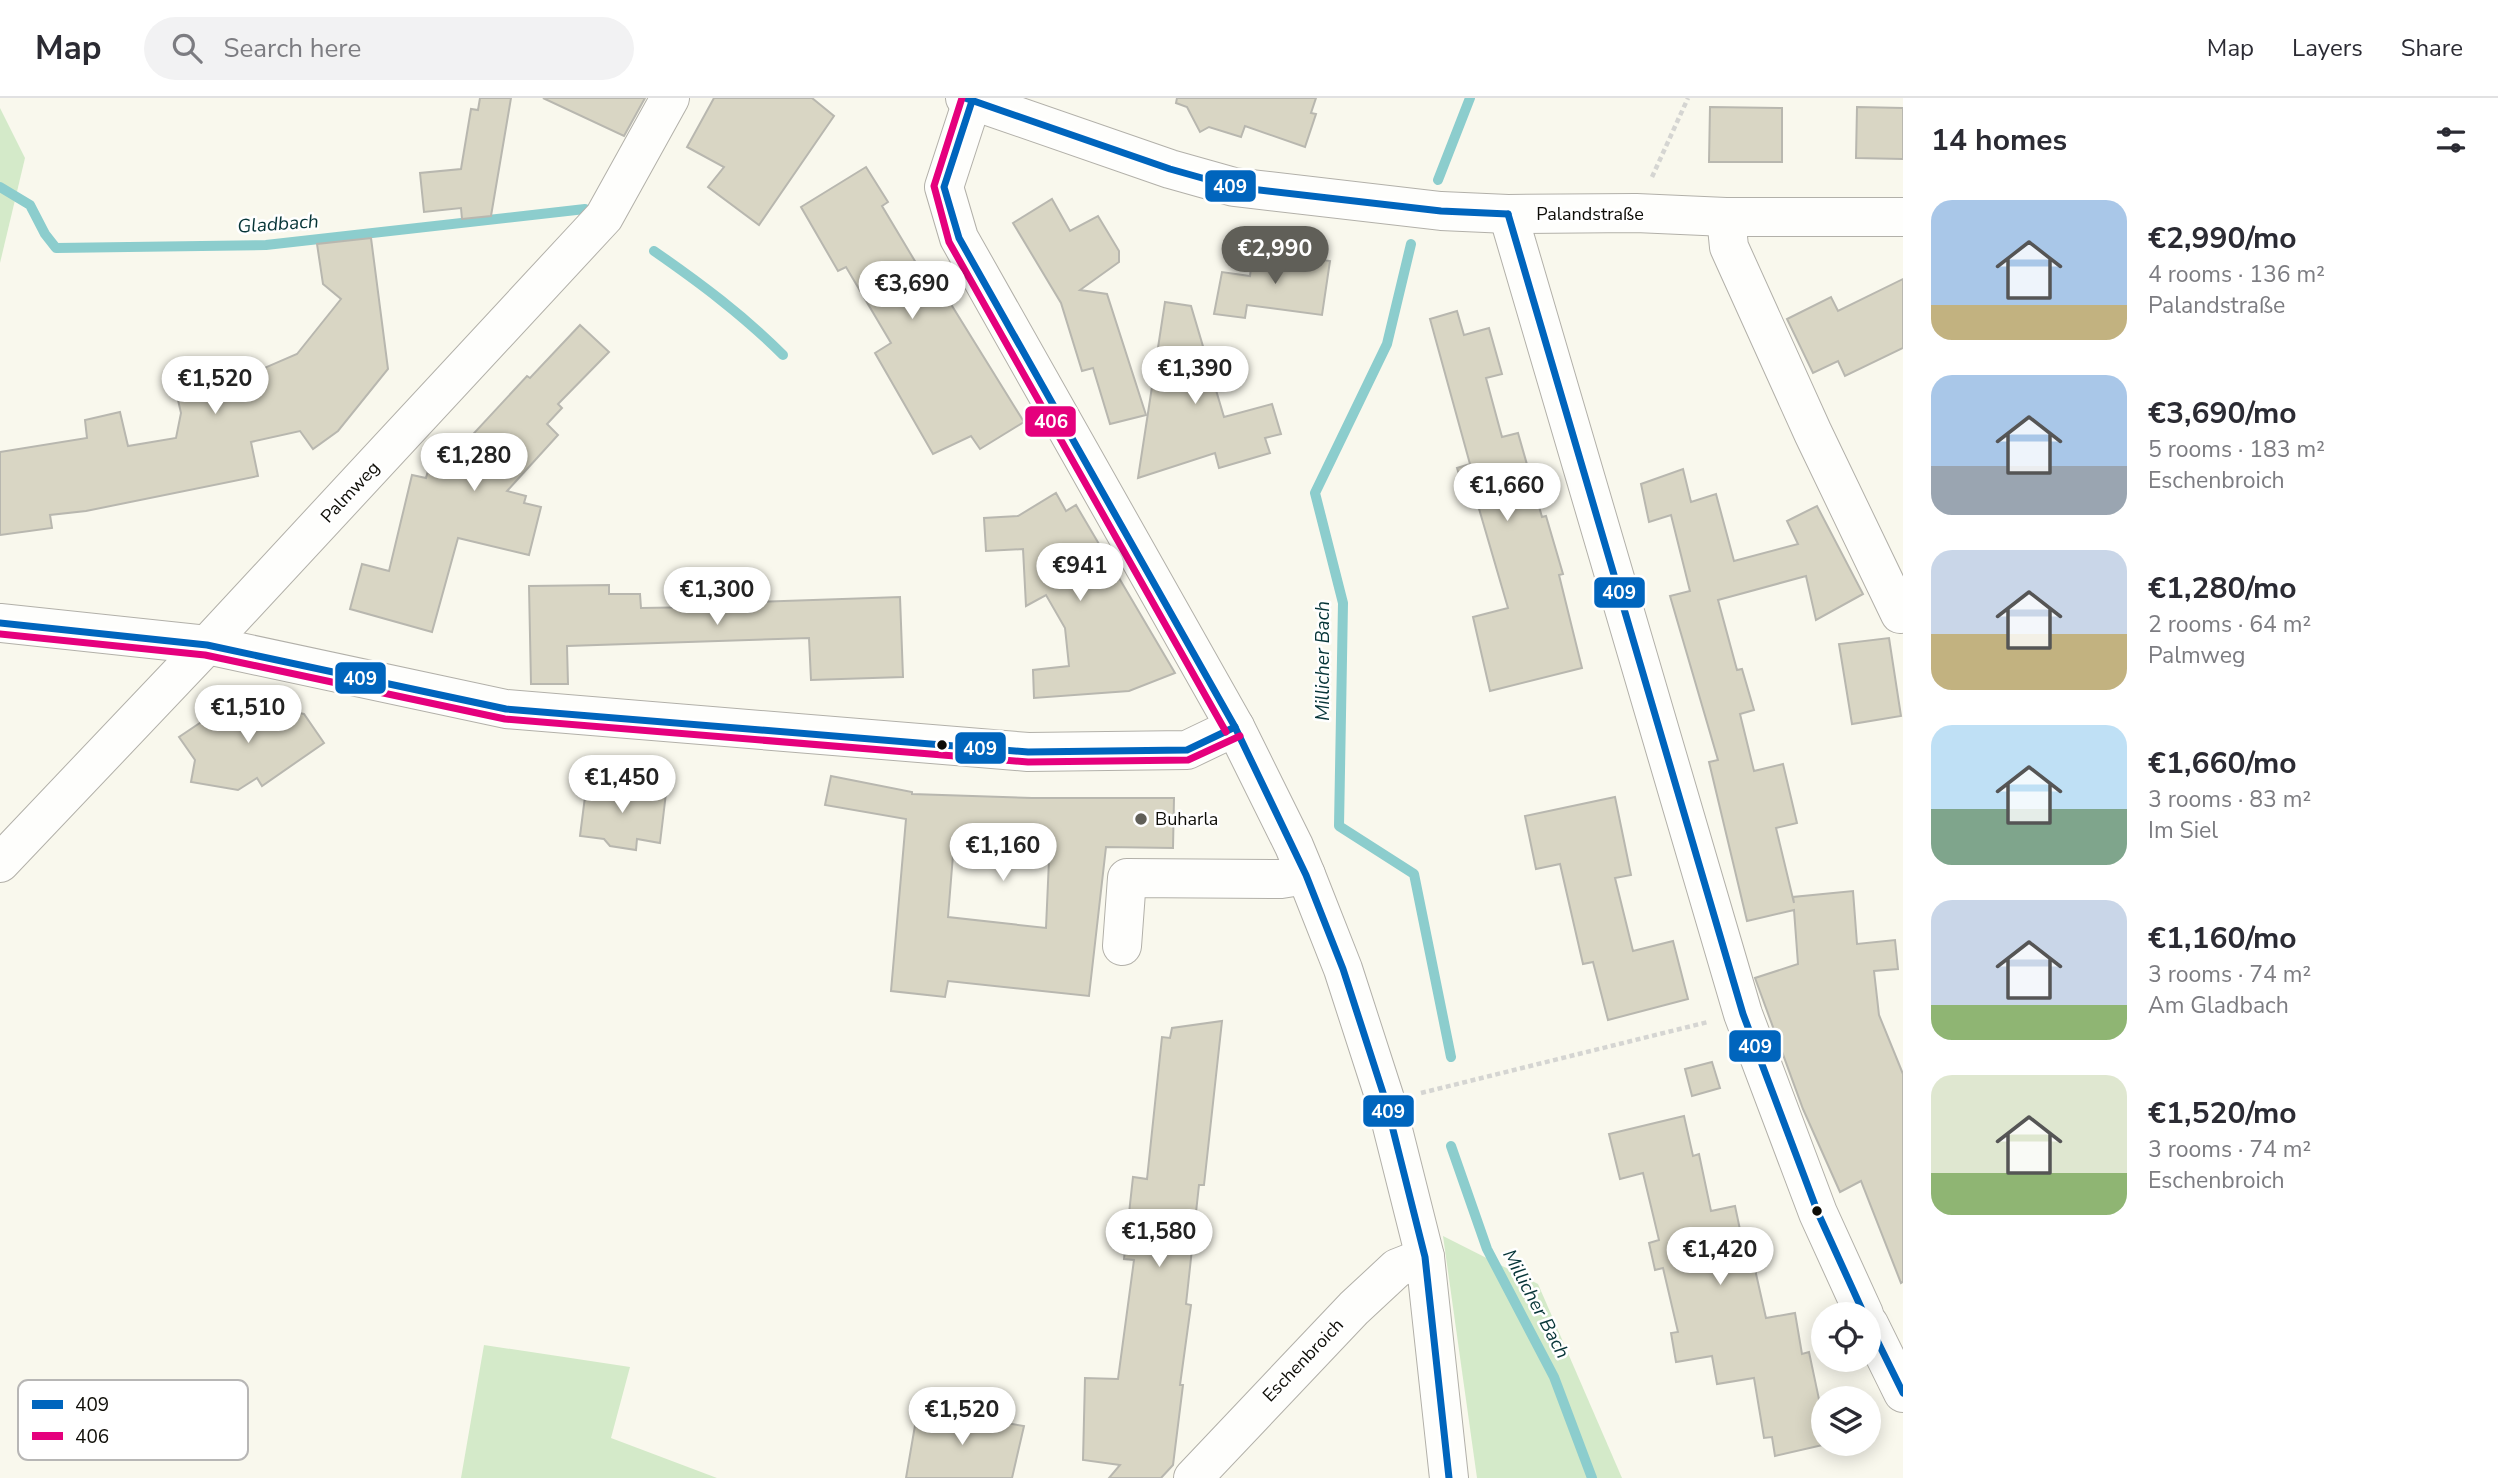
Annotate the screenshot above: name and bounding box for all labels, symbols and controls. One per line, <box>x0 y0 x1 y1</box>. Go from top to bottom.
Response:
search box <box>144 17 634 80</box>
text: Map <box>35 26 102 71</box>
icon: search <box>168 29 206 67</box>
text: Search here <box>224 31 361 66</box>
text: Map <box>2207 32 2254 64</box>
text: Layers <box>2292 32 2363 64</box>
text: Share <box>2401 32 2463 64</box>
text: 14 homes <box>1931 120 2067 161</box>
icon: filters <box>2432 121 2470 159</box>
line badge: 409 <box>1204 169 1257 203</box>
text: 409 <box>1213 174 1247 200</box>
street label: Palandstraße <box>1536 202 1644 226</box>
water label: Gladbach <box>237 208 319 240</box>
text: €2,990/mo <box>2148 218 2297 259</box>
pin: €2,990 <box>1218 226 1332 286</box>
icon: home <box>1987 228 2071 312</box>
text: €2,990 <box>1238 233 1312 264</box>
text: 4 rooms · 136 m² <box>2148 259 2325 290</box>
pin: €3,690 <box>855 262 969 321</box>
text: €3,690 <box>875 268 949 299</box>
text: Palandstraße <box>2148 290 2285 321</box>
pin: €1,390 <box>1138 346 1252 406</box>
text: €1,390 <box>1158 353 1232 384</box>
pin: €1,520 <box>158 356 272 416</box>
text: €1,520 <box>178 363 252 394</box>
text: €3,690/mo <box>2148 393 2297 434</box>
icon: home <box>1987 403 2071 487</box>
line badge: 406 <box>1024 405 1077 438</box>
text: 406 <box>1034 409 1068 435</box>
pin: €1,280 <box>417 434 531 493</box>
text: 5 rooms · 183 m² <box>2148 434 2325 465</box>
text: €1,280 <box>437 440 511 471</box>
street label: Palmweg <box>315 456 385 528</box>
pin: €1,660 <box>1450 464 1564 523</box>
text: Eschenbroich <box>2148 465 2285 496</box>
text: €1,660 <box>1470 470 1544 501</box>
pin: €941 <box>1039 544 1121 603</box>
text: €941 <box>1052 550 1108 581</box>
pin: €1,300 <box>660 568 774 627</box>
text: €1,280/mo <box>2148 568 2297 609</box>
text: €1,300 <box>680 574 754 605</box>
line badge: 409 <box>1593 576 1646 609</box>
icon: home <box>1987 578 2071 662</box>
text: 409 <box>1602 580 1636 606</box>
water label: Millicher Bach <box>1310 601 1336 721</box>
text: 2 rooms · 64 m² <box>2148 609 2311 640</box>
text: Palmweg <box>2148 640 2245 671</box>
line badge: 409 <box>334 661 387 695</box>
text: 409 <box>343 666 377 692</box>
pin: €1,510 <box>191 686 305 745</box>
text: €1,510 <box>211 692 285 723</box>
line badge: 409 <box>954 731 1007 765</box>
text: 409 <box>963 736 997 762</box>
unlabelled marker <box>935 738 949 752</box>
text: €1,660/mo <box>2148 743 2297 784</box>
icon: home <box>1987 753 2071 837</box>
pin: €1,450 <box>565 756 679 815</box>
text: €1,450 <box>585 762 659 793</box>
text: 3 rooms · 83 m² <box>2148 784 2311 815</box>
place label: Buharla <box>1155 807 1218 831</box>
marker: Buharla <box>1133 811 1149 827</box>
text: Im Siel <box>2148 815 2218 846</box>
pin: €1,160 <box>946 824 1060 883</box>
text: €1,160 <box>966 830 1040 861</box>
text: €1,160/mo <box>2148 918 2297 959</box>
icon: home <box>1987 928 2071 1012</box>
text: 3 rooms · 74 m² <box>2148 959 2311 990</box>
text: Am Gladbach <box>2148 990 2289 1021</box>
line badge: 409 <box>1728 1029 1782 1063</box>
text: 409 <box>1738 1034 1772 1060</box>
text: €1,520/mo <box>2148 1093 2297 1134</box>
line badge: 409 <box>1362 1094 1415 1128</box>
text: 409 <box>1371 1099 1405 1125</box>
icon: home <box>1987 1103 2071 1187</box>
text: 3 rooms · 74 m² <box>2148 1134 2311 1165</box>
text: Eschenbroich <box>2148 1165 2285 1196</box>
unlabelled marker <box>1810 1204 1824 1218</box>
pin: €1,580 <box>1102 1210 1216 1269</box>
text: €1,580 <box>1122 1216 1196 1247</box>
pin: €1,420 <box>1663 1228 1777 1287</box>
text: €1,420 <box>1683 1234 1757 1265</box>
water label: Millicher Bach <box>1496 1245 1576 1363</box>
map controls <box>1811 1302 1881 1456</box>
button: locate <box>1811 1302 1881 1372</box>
street label: Eschenbroich <box>1257 1313 1349 1407</box>
legend <box>18 1380 248 1460</box>
button: layers <box>1811 1386 1881 1456</box>
pin: €1,520 <box>905 1388 1019 1447</box>
text: 409 <box>75 1392 109 1418</box>
text: €1,520 <box>925 1394 999 1425</box>
text: 406 <box>75 1424 109 1450</box>

